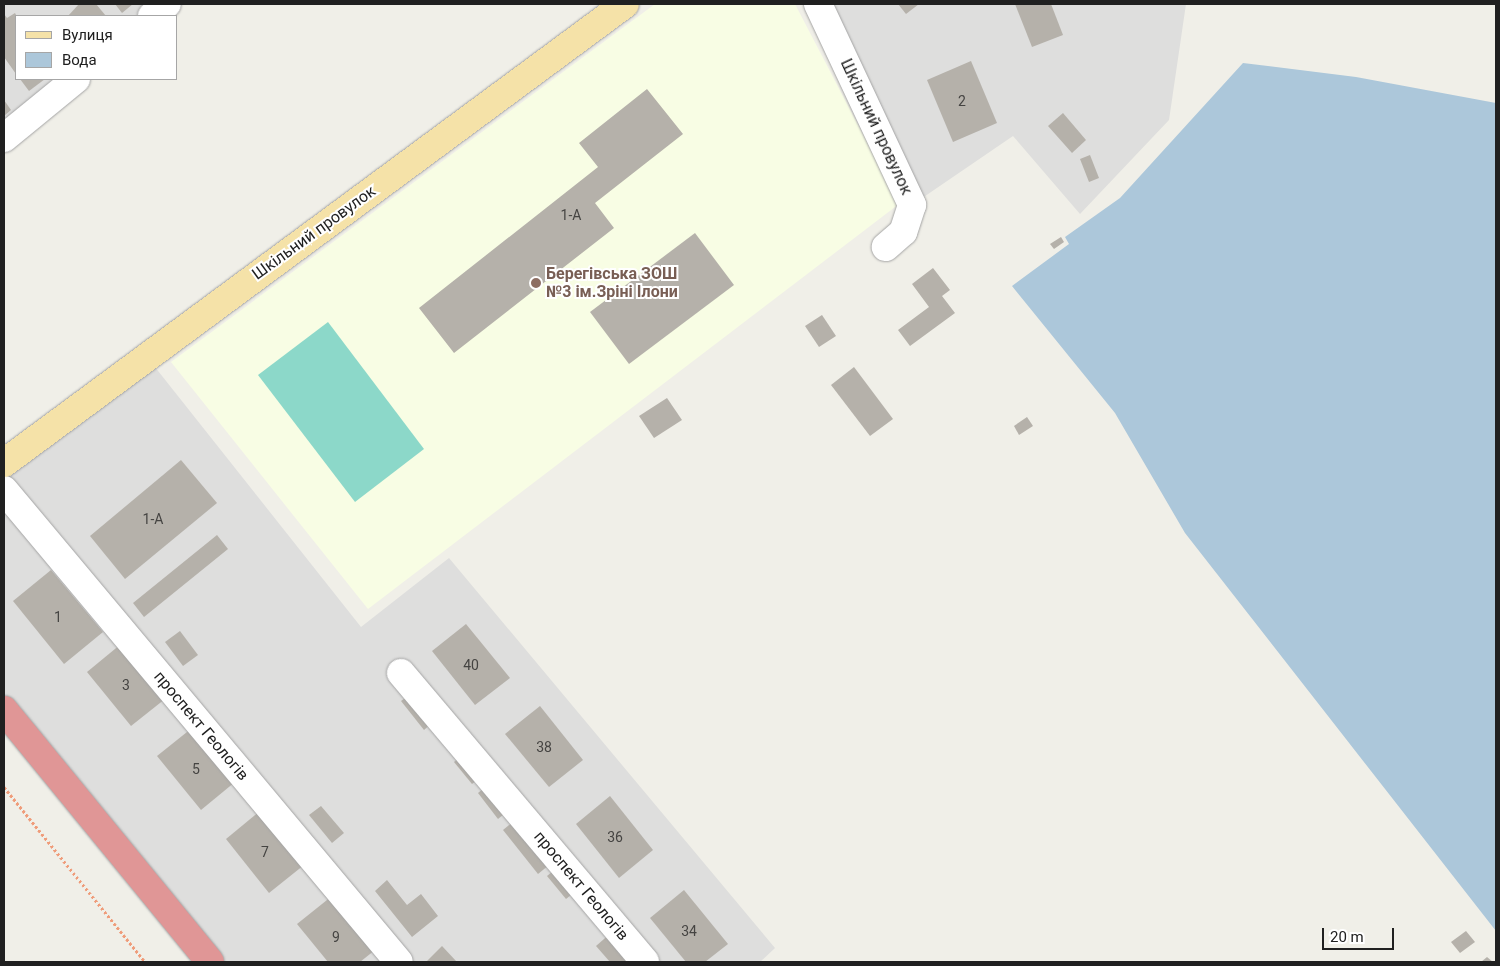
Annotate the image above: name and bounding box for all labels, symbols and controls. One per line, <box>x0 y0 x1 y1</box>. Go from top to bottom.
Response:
legend <box>15 15 178 80</box>
text: Вулиця <box>62 26 113 44</box>
text: Вода <box>62 51 97 69</box>
street label: Шкільний провулок <box>836 56 916 198</box>
house number: 2 <box>958 93 966 109</box>
street label: Шкільний провулок <box>249 182 379 284</box>
house number: 1-А <box>561 207 581 223</box>
place label: Берегівська ЗОШ №3 ім.Зріні Ілони <box>546 264 678 302</box>
marker: Берегівська ЗОШ №3 ім.Зріні Ілони <box>530 277 542 289</box>
house number: 1-А <box>143 511 163 527</box>
house number: 1 <box>54 609 62 625</box>
house number: 40 <box>463 657 479 673</box>
street label: проспект Геологів <box>150 667 252 785</box>
house number: 3 <box>122 677 130 693</box>
house number: 38 <box>536 739 552 755</box>
house number: 5 <box>192 761 200 777</box>
street label: проспект Геологів <box>530 827 632 945</box>
house number: 36 <box>607 829 623 845</box>
house number: 7 <box>261 844 269 860</box>
scale bar <box>1325 918 1398 950</box>
house number: 34 <box>681 923 697 939</box>
text: 20 m <box>1330 928 1364 946</box>
house number: 9 <box>332 929 340 945</box>

